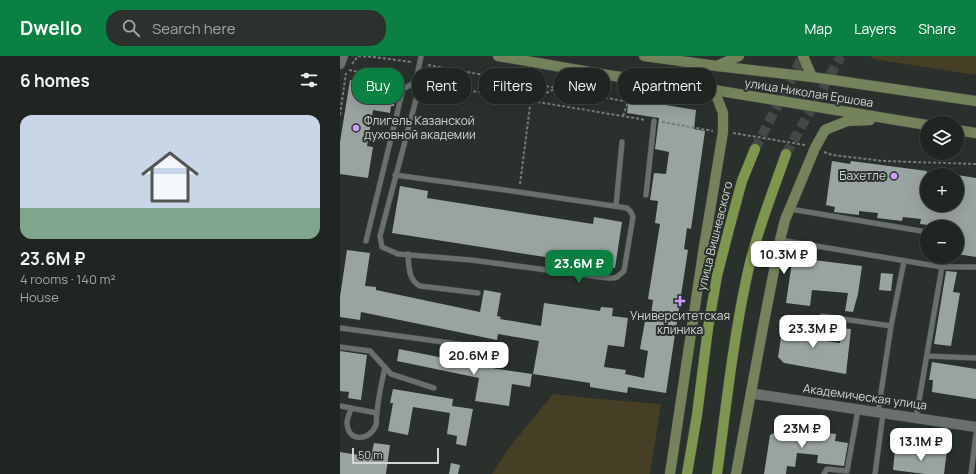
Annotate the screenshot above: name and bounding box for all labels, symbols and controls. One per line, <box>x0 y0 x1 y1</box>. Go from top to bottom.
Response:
search box <box>106 10 386 46</box>
text: Dwello <box>20 15 82 41</box>
icon: search <box>120 17 142 39</box>
text: Search here <box>152 18 235 39</box>
text: Map <box>804 19 832 38</box>
text: Layers <box>854 19 896 38</box>
text: Share <box>918 19 956 38</box>
chip: Buy <box>352 68 404 104</box>
chip: Rent <box>412 68 471 104</box>
chip: Filters <box>479 68 546 104</box>
chip: New <box>554 68 610 104</box>
chip: Apartment <box>618 68 716 104</box>
text: 6 homes <box>20 69 90 92</box>
icon: filters <box>298 69 320 91</box>
street label: улица Николая Ершова <box>743 74 875 111</box>
place label: Флигель Казанской духовной академии <box>364 112 476 143</box>
map controls <box>920 116 964 264</box>
button: layers <box>920 116 964 160</box>
marker: Флигель Казанской духовной академии <box>351 123 361 133</box>
icon: home <box>134 141 206 213</box>
place label: Бахетле <box>839 167 886 184</box>
button: + <box>920 168 964 212</box>
marker: Бахетле <box>889 171 899 181</box>
street label: улица Вишневского <box>693 179 736 292</box>
button: − <box>920 220 964 264</box>
pin: 10.3M ₽ <box>747 241 821 275</box>
text: 10.3M ₽ <box>760 245 808 263</box>
text: 23.6M ₽ <box>20 247 85 270</box>
pin: 23.6M ₽ <box>542 250 616 284</box>
text: 23.6M ₽ <box>554 254 604 272</box>
text: 4 rooms · 140 m² <box>20 270 116 288</box>
text: House <box>20 288 59 306</box>
marker: Университетская клиника <box>674 295 686 307</box>
place label: Университетская клиника <box>630 307 730 338</box>
pin: 23.3M ₽ <box>776 315 850 349</box>
text: 23.3M ₽ <box>788 319 838 337</box>
pin: 20.6M ₽ <box>437 342 511 376</box>
text: 20.6M ₽ <box>449 346 499 364</box>
street label: Академическая улица <box>802 379 928 414</box>
pin: 23M ₽ <box>774 415 830 449</box>
text: 23M ₽ <box>783 419 821 437</box>
pin: 13.1M ₽ <box>884 428 958 462</box>
text: 13.1M ₽ <box>899 432 943 450</box>
scale bar <box>352 446 439 465</box>
text: 50 m <box>358 447 383 462</box>

